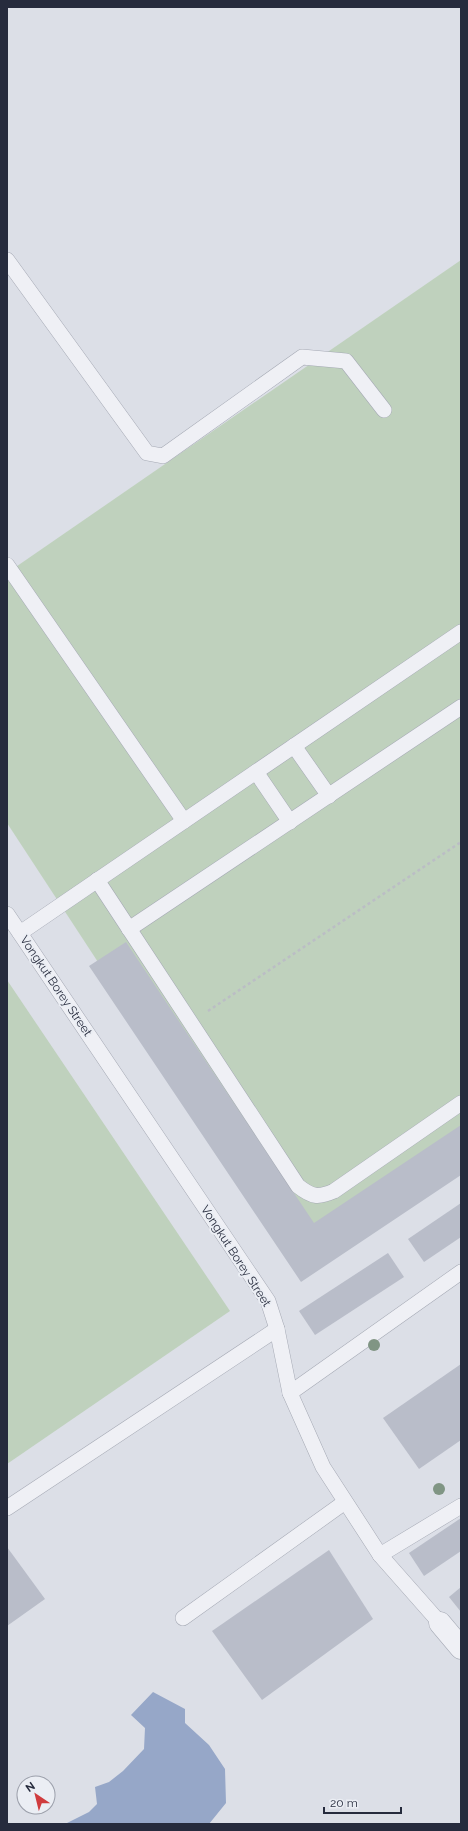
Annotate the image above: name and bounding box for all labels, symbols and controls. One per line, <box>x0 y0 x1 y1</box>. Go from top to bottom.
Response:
street label: Vongkut Borey Street <box>17 933 95 1039</box>
street label: Vongkut Borey Street <box>198 1203 274 1309</box>
north arrow <box>16 1775 56 1815</box>
text: N <box>23 1779 38 1795</box>
scale bar <box>324 1789 401 1815</box>
text: 20 m <box>330 1796 358 1810</box>

